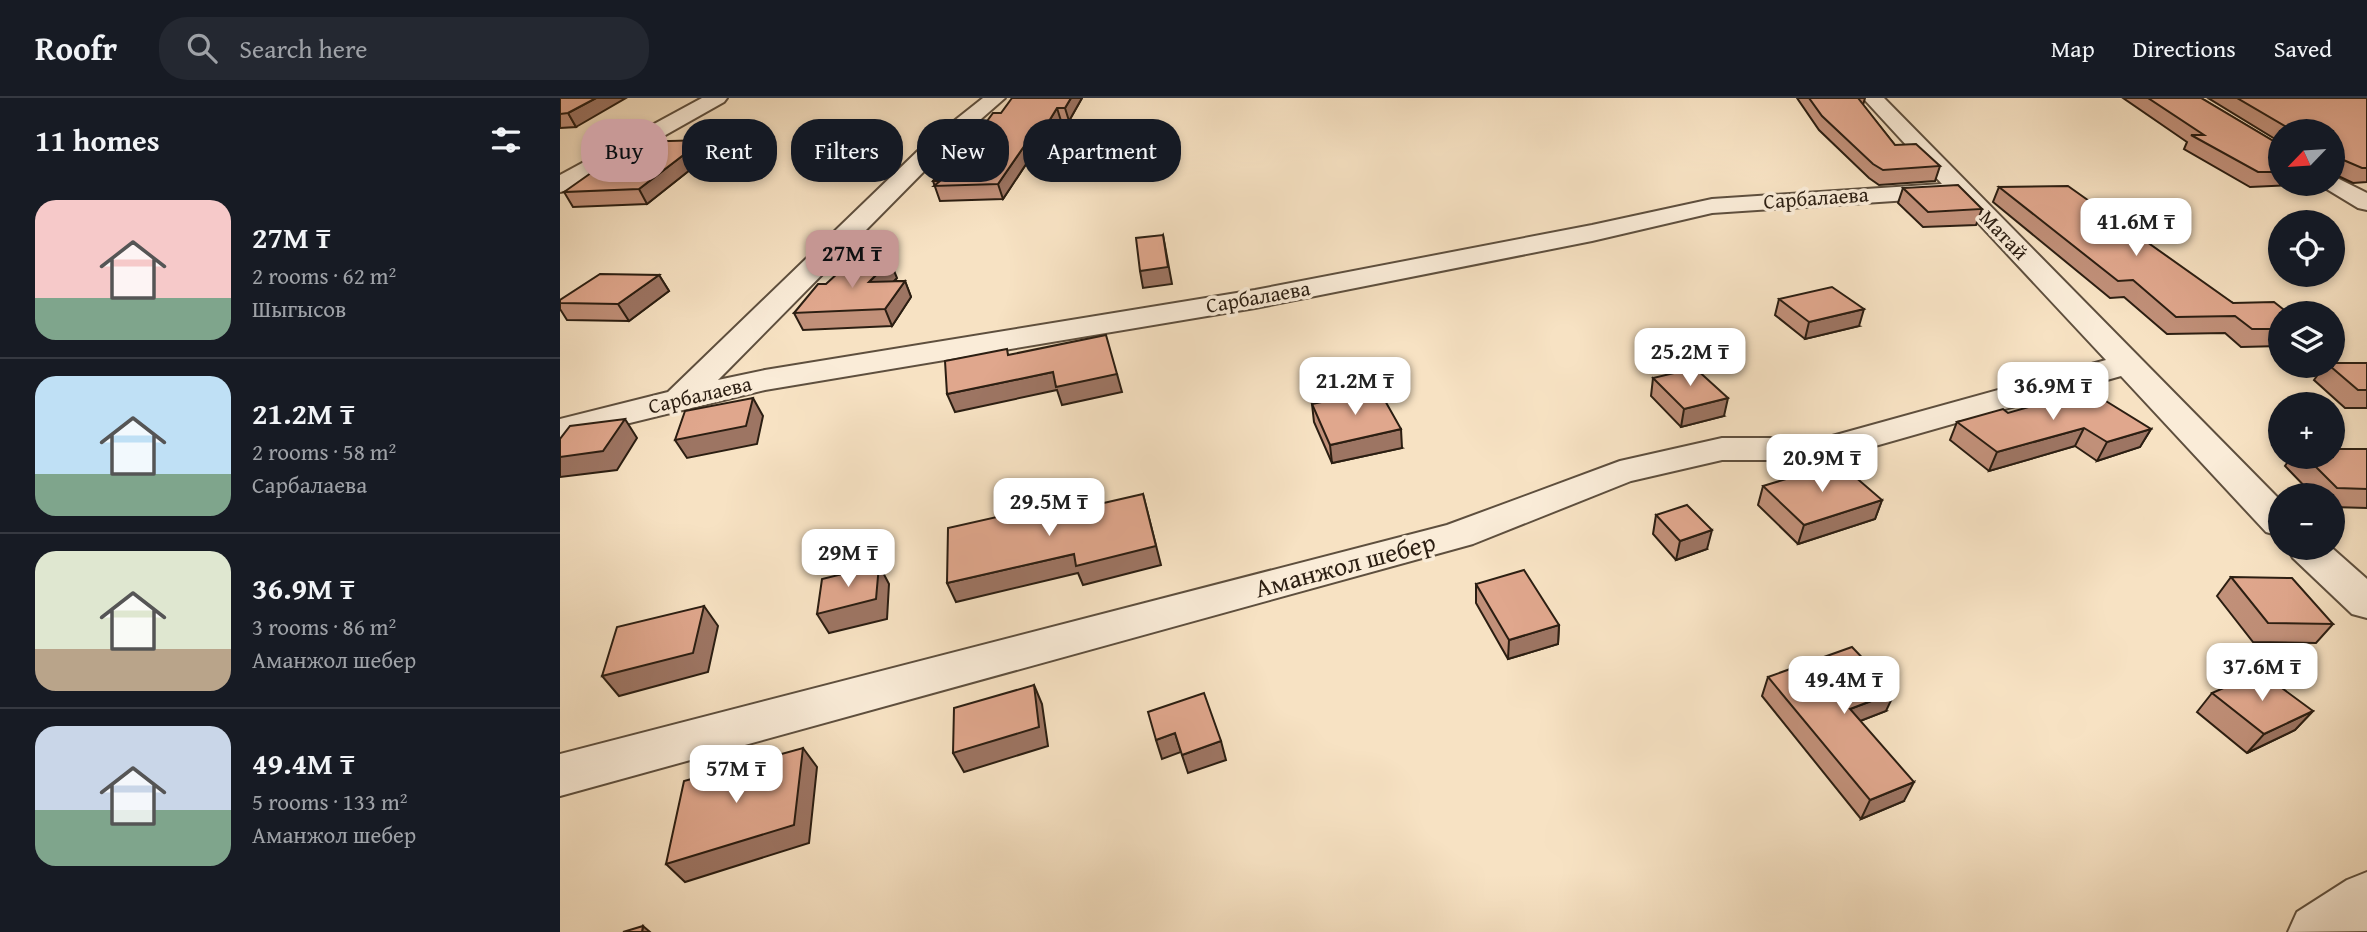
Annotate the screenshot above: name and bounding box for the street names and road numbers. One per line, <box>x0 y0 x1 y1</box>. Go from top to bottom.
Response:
street label: Сарбалаева <box>1762 178 1869 217</box>
street label: Матай <box>1973 203 2036 267</box>
street label: Сарбалаева <box>1203 272 1312 321</box>
street label: Сарбалаева <box>645 368 755 421</box>
street label: Аманжол шебер <box>1250 522 1440 607</box>

